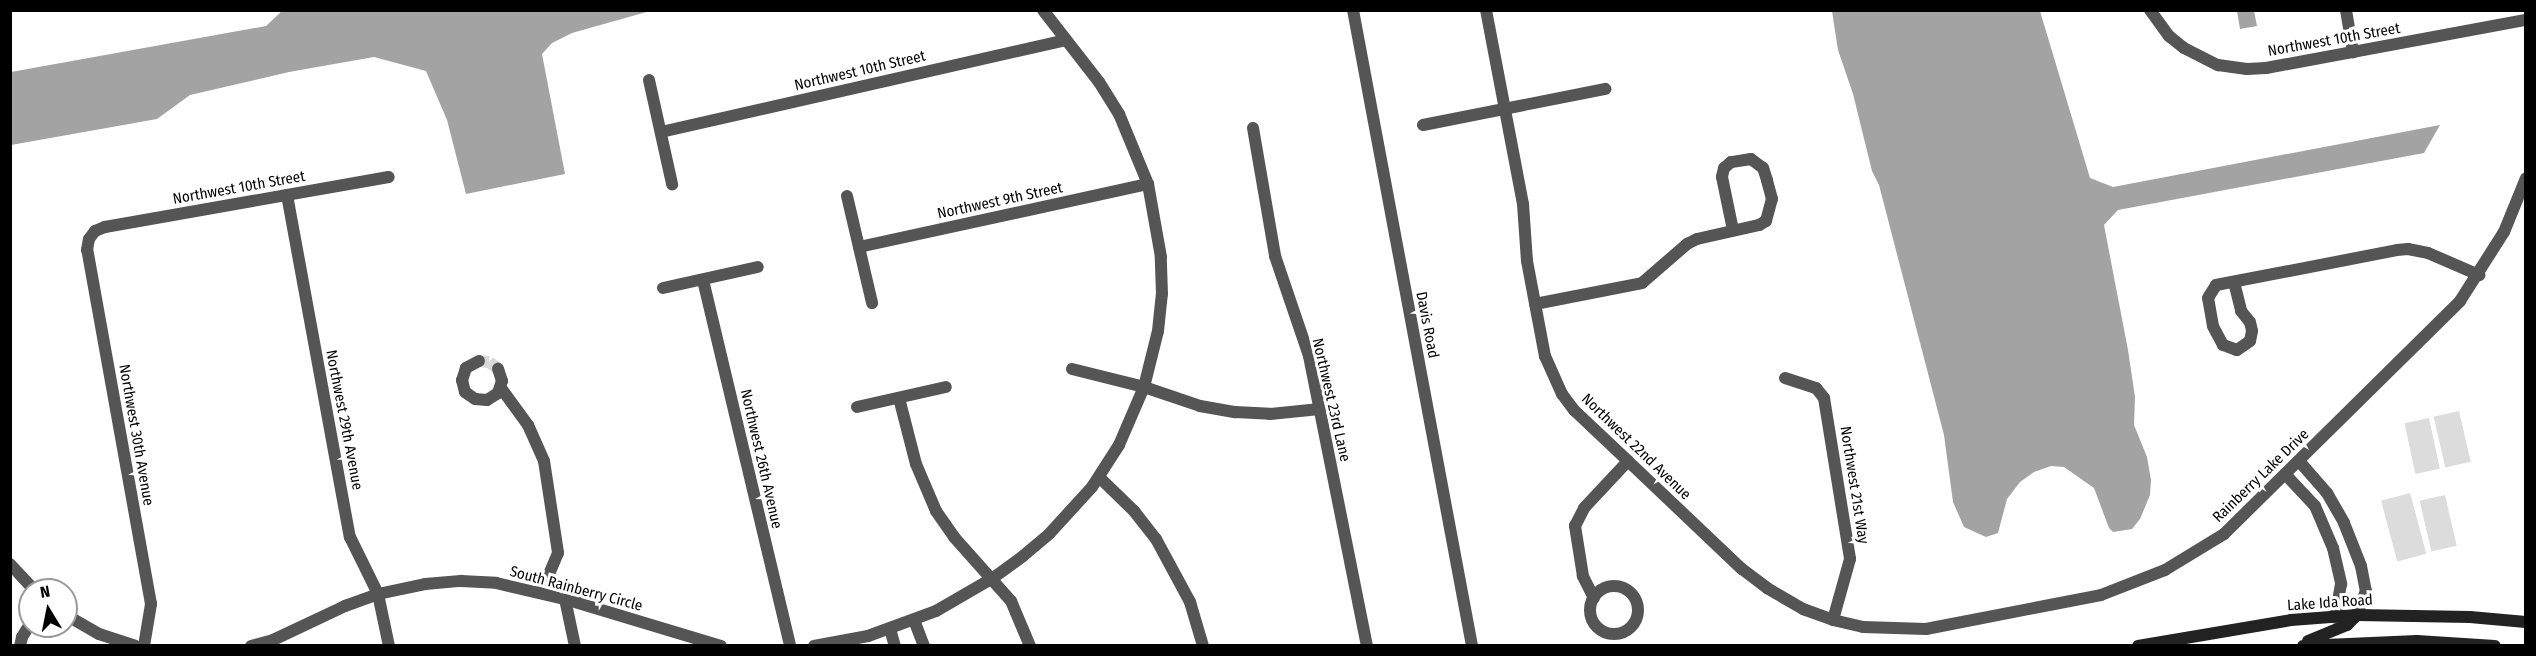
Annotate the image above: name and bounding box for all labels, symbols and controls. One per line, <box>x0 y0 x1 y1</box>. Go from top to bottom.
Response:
street label: Northwest 10th Street <box>2266 20 2402 60</box>
street label: Northwest 10th Street <box>793 47 927 95</box>
street label: Northwest 10th Street <box>171 168 307 208</box>
street label: Northwest 9th Street <box>936 179 1064 223</box>
street label: Davis Road <box>1412 290 1442 360</box>
street label: Northwest 23rd Lane <box>1308 337 1354 463</box>
street label: Northwest 29th Avenue <box>322 348 366 492</box>
street label: Northwest 30th Avenue <box>115 363 157 507</box>
street label: Northwest 26th Avenue <box>736 388 786 530</box>
street label: Northwest 22nd Avenue <box>1578 390 1694 504</box>
street label: Northwest 21st Way <box>1836 425 1872 545</box>
street label: Rainberry Lake Drive <box>2209 426 2313 526</box>
street label: South Rainberry Circle <box>508 563 644 615</box>
north arrow <box>18 578 78 638</box>
text: N <box>39 582 52 602</box>
street label: Lake Ida Road <box>2287 591 2373 615</box>

